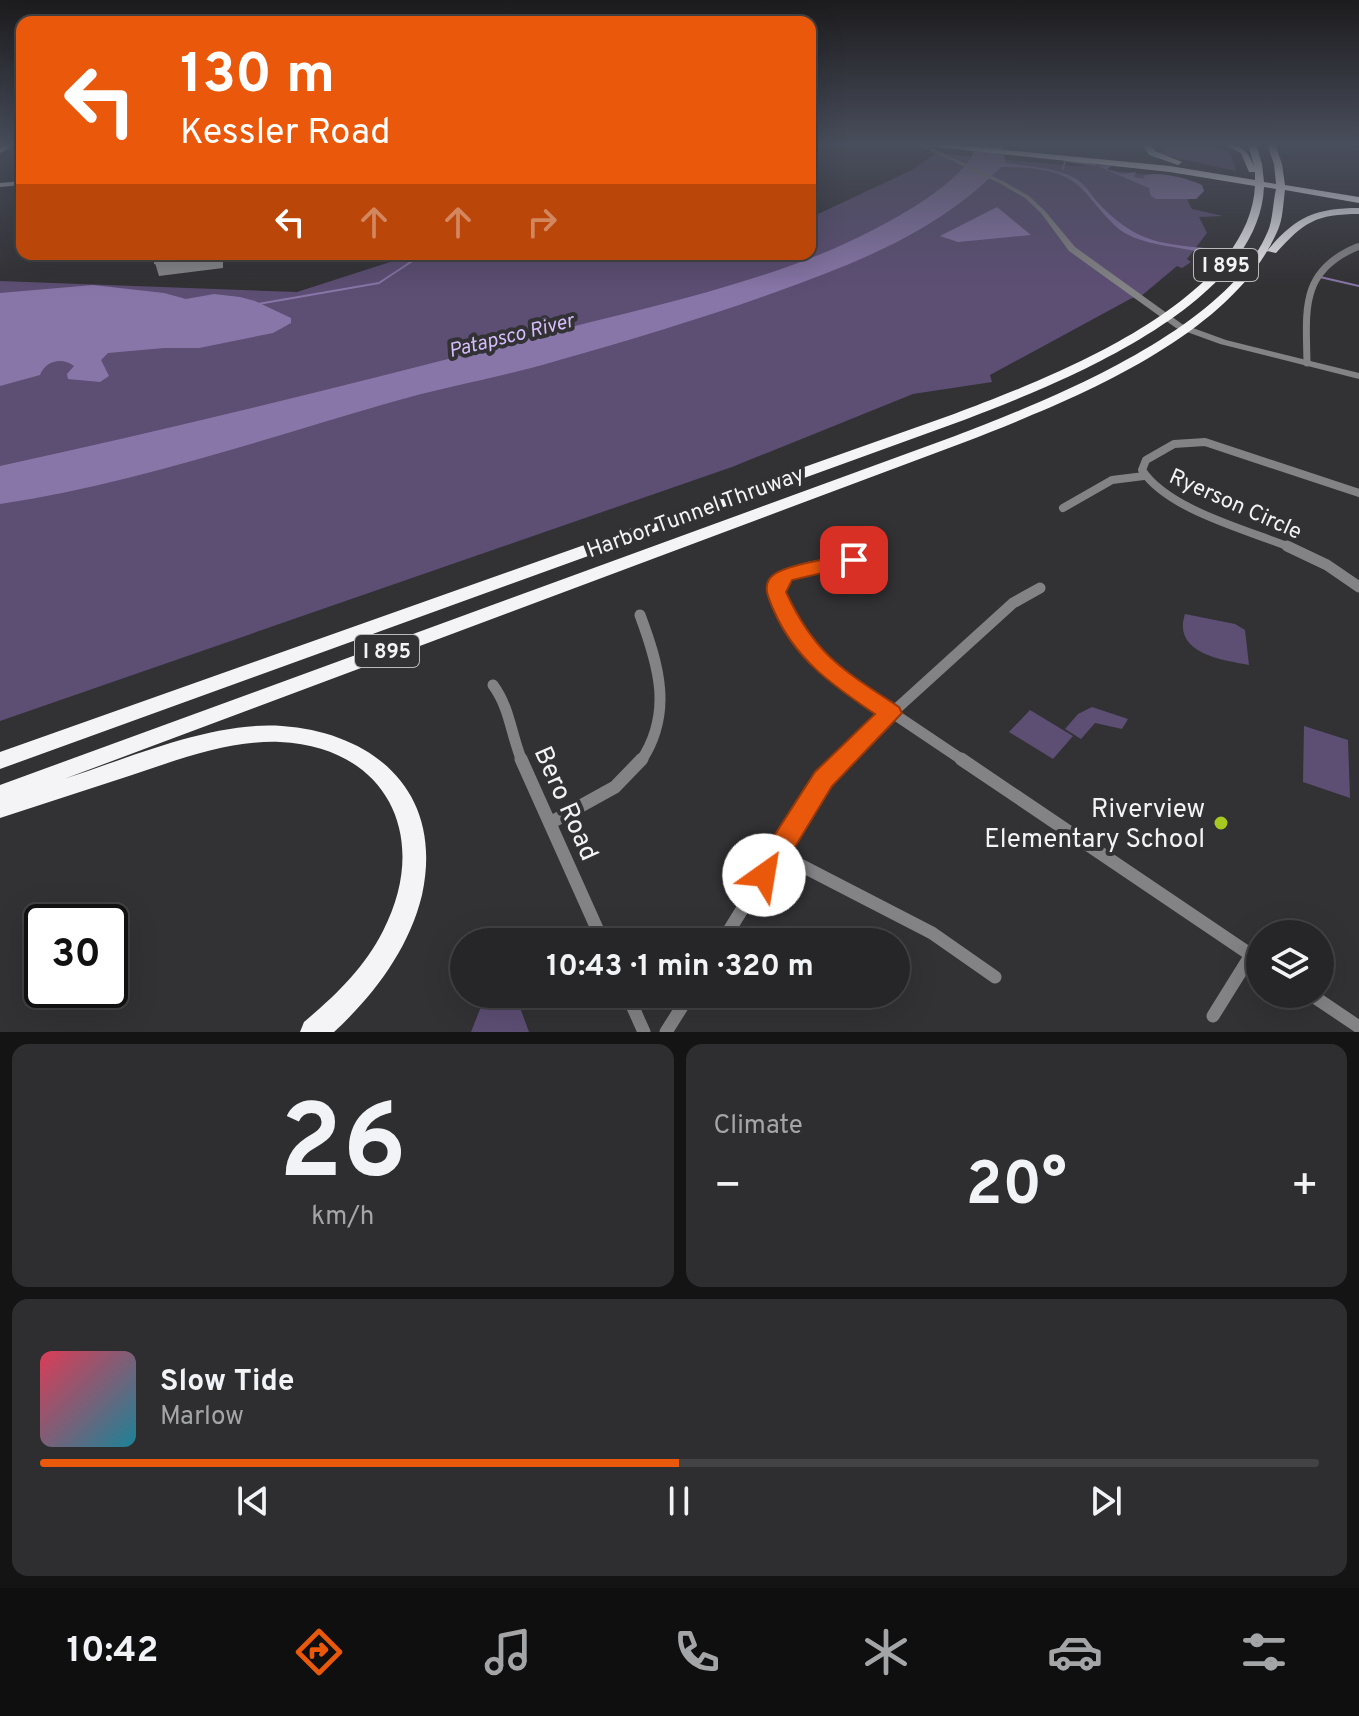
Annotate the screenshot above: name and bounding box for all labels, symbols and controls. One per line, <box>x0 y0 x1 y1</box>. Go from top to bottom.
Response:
text: 130 m <box>180 42 335 112</box>
icon: left <box>48 48 152 152</box>
text: Kessler Road <box>180 111 391 157</box>
icon: left <box>268 200 312 244</box>
icon: ahead <box>352 200 396 244</box>
icon: ahead <box>436 200 480 244</box>
icon: right <box>520 200 564 244</box>
road number: I 895 <box>1194 249 1258 281</box>
water label: Patapsco River <box>446 308 578 365</box>
street label: Harbor Tunnel Thruway <box>583 461 808 565</box>
street label: Ryerson Circle <box>1164 464 1306 547</box>
pin <box>820 526 888 594</box>
icon: arrive <box>832 538 876 582</box>
road number: I 895 <box>355 635 419 667</box>
street label: Bero Road <box>525 742 605 866</box>
place label: Riverview Elementary School <box>984 794 1205 857</box>
marker: Riverview Elementary School <box>1212 814 1230 832</box>
position arrow <box>722 833 806 917</box>
speed limit sign: 30 <box>24 904 128 1008</box>
map controls <box>1246 920 1334 1008</box>
button: layers <box>1246 920 1334 1008</box>
text: 10:43 · 1 min · 320 m <box>546 949 814 986</box>
text: 26 <box>279 1083 407 1215</box>
text: Climate <box>714 1110 803 1143</box>
text: 20° <box>966 1150 1067 1226</box>
text: − <box>714 1160 742 1216</box>
text: + <box>1291 1160 1319 1216</box>
text: km/h <box>311 1201 374 1234</box>
text: Slow Tide <box>160 1364 294 1401</box>
text: Marlow <box>160 1401 244 1434</box>
icon: previous <box>231 1479 275 1523</box>
icon: pause <box>657 1479 701 1523</box>
icon: next <box>1084 1479 1128 1523</box>
icon: directions <box>291 1624 347 1680</box>
icon: music <box>480 1624 536 1680</box>
icon: phone <box>669 1624 725 1680</box>
icon: climate <box>858 1624 914 1680</box>
icon: car <box>1047 1624 1103 1680</box>
icon: filters <box>1236 1624 1292 1680</box>
text: 10:42 <box>67 1629 158 1675</box>

